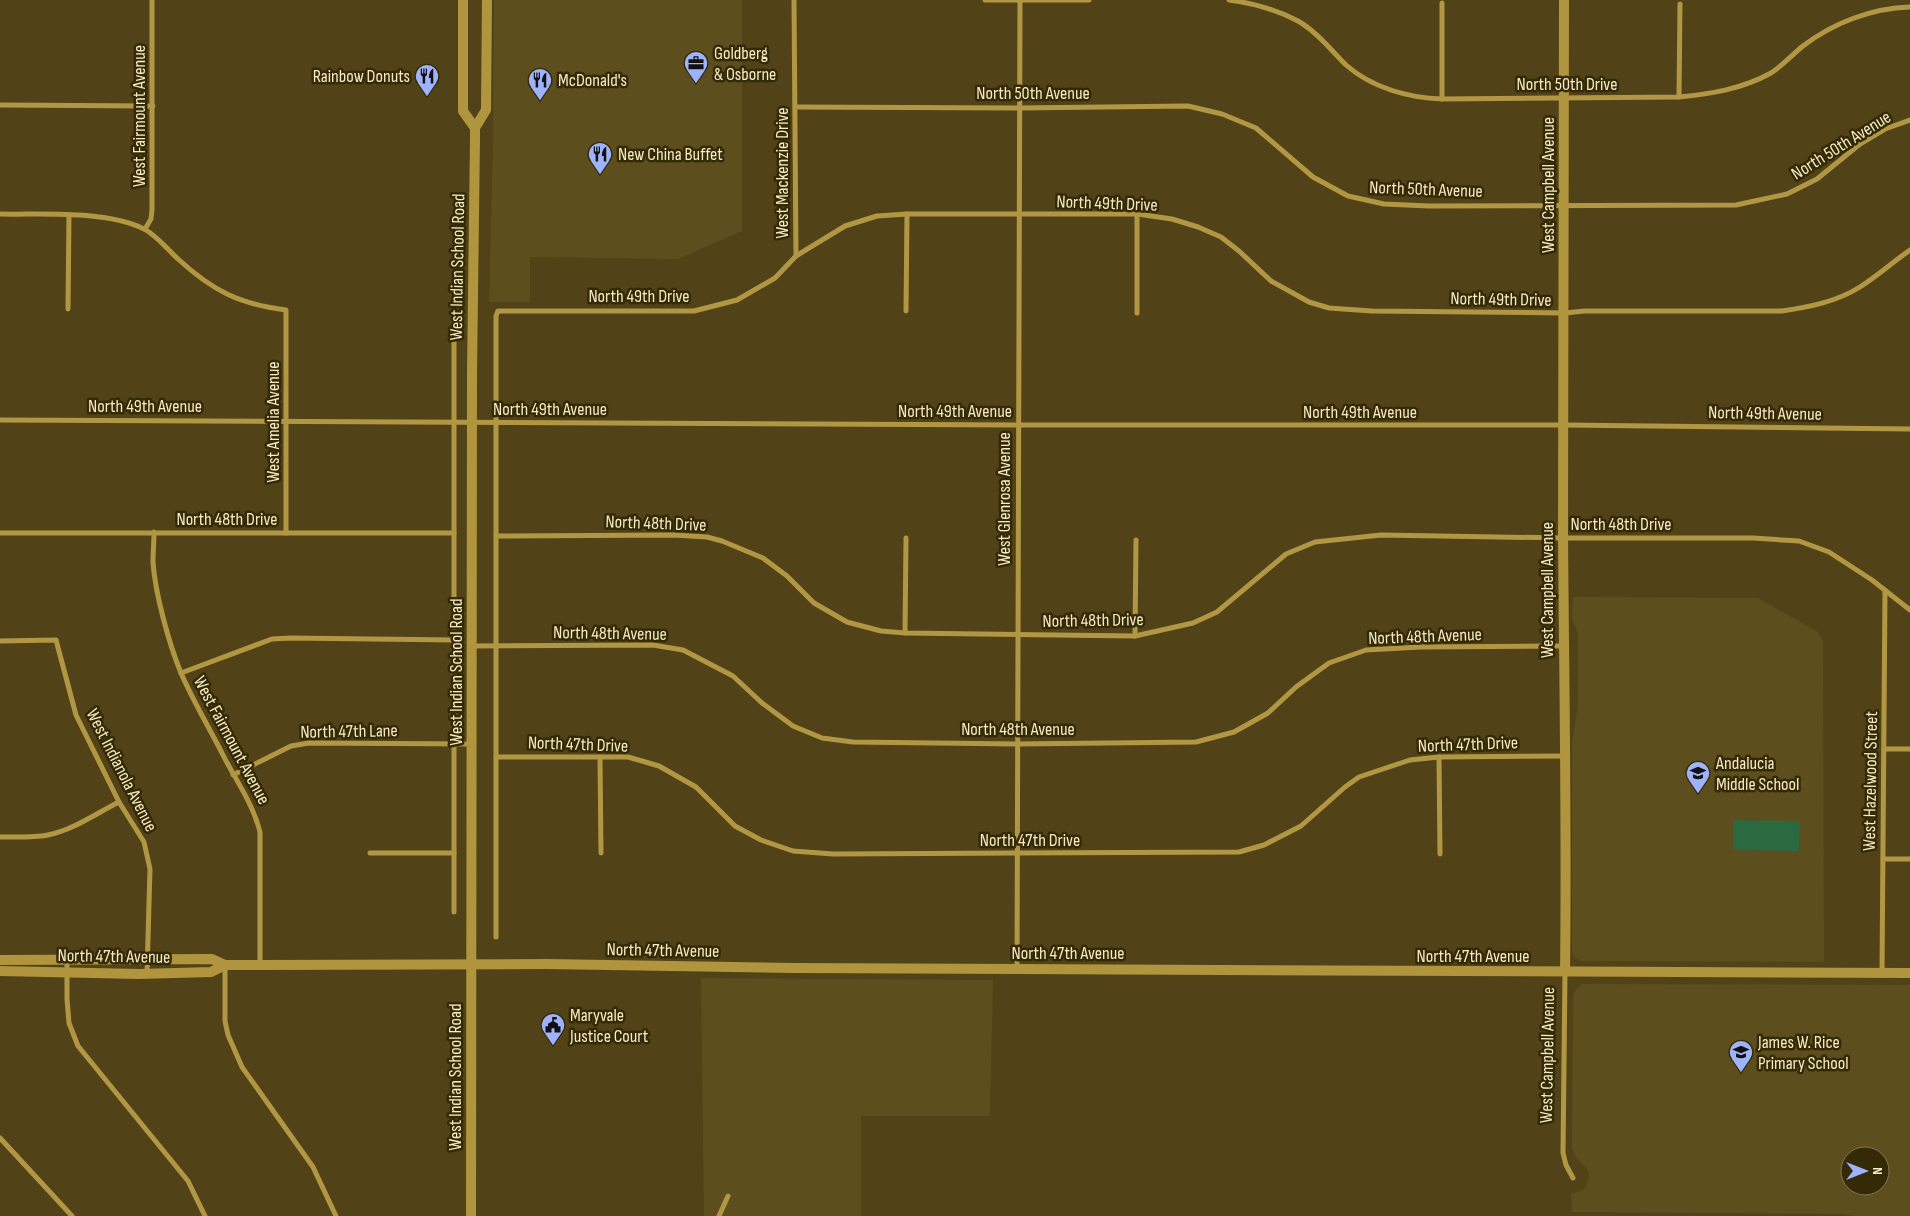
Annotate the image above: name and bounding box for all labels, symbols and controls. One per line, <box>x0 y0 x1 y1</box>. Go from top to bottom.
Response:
place label: Goldberg & Osborne <box>714 43 776 85</box>
street label: West Fairmount Avenue <box>129 45 150 187</box>
office icon: Goldberg & Osborne <box>683 50 709 84</box>
restaurant icon: Rainbow Donuts <box>414 63 440 97</box>
place label: Rainbow Donuts <box>313 66 410 87</box>
restaurant icon: McDonald's <box>527 67 553 101</box>
place label: McDonald's <box>558 70 627 91</box>
street label: North 50th Drive <box>1517 74 1617 95</box>
street label: North 50th Avenue <box>976 83 1090 104</box>
street label: North 50th Avenue <box>1788 106 1895 184</box>
street label: West Mackenzie Drive <box>772 107 793 239</box>
street label: West Campbell Avenue <box>1538 117 1559 253</box>
restaurant icon: New China Buffet <box>587 141 613 175</box>
place label: New China Buffet <box>618 144 723 165</box>
street label: North 50th Avenue <box>1369 177 1483 202</box>
street label: North 49th Drive <box>1056 191 1158 216</box>
street label: West Indian School Road <box>446 193 469 341</box>
street label: North 49th Drive <box>588 286 690 307</box>
street label: North 49th Drive <box>1450 288 1552 311</box>
street label: West Amelia Avenue <box>263 361 284 483</box>
street label: North 49th Avenue <box>88 396 202 417</box>
street label: North 49th Avenue <box>493 399 607 420</box>
street label: North 49th Avenue <box>898 401 1012 422</box>
street label: North 49th Avenue <box>1303 402 1417 423</box>
street label: North 49th Avenue <box>1708 402 1822 425</box>
street label: West Glenrosa Avenue <box>994 432 1015 566</box>
street label: North 48th Drive <box>176 509 278 530</box>
street label: North 48th Drive <box>605 511 707 536</box>
street label: North 48th Drive <box>1570 514 1672 535</box>
street label: West Campbell Avenue <box>1537 522 1558 658</box>
street label: West Indian School Road <box>446 599 467 745</box>
street label: North 48th Drive <box>1042 609 1144 632</box>
street label: North 48th Avenue <box>553 622 667 645</box>
street label: North 48th Avenue <box>1368 624 1482 649</box>
street label: West Fairmount Avenue <box>189 673 274 808</box>
street label: West Indianola Avenue <box>82 705 162 835</box>
street label: West Hazelwood Street <box>1859 711 1882 851</box>
street label: North 48th Avenue <box>961 719 1075 740</box>
street label: North 47th Lane <box>300 720 398 743</box>
street label: North 47th Drive <box>527 732 628 757</box>
street label: North 47th Drive <box>1418 732 1519 757</box>
place label: Andalucia Middle School <box>1715 753 1799 795</box>
school or university icon: Andalucia Middle School <box>1685 760 1711 794</box>
street label: North 47th Drive <box>980 830 1080 851</box>
street label: North 47th Avenue <box>606 939 720 962</box>
street label: North 47th Avenue <box>1012 943 1124 964</box>
street label: North 47th Avenue <box>57 945 171 968</box>
street label: North 47th Avenue <box>1417 946 1529 967</box>
street label: West Campbell Avenue <box>1536 987 1559 1123</box>
street label: West Indian School Road <box>445 1004 466 1150</box>
place label: Maryvale Justice Court <box>569 1005 649 1047</box>
public building icon: Maryvale Justice Court <box>540 1012 566 1046</box>
place label: James W. Rice Primary School <box>1757 1032 1849 1074</box>
school or university icon: James W. Rice Primary School <box>1728 1039 1754 1073</box>
north arrow <box>1840 1146 1890 1196</box>
text: N <box>1869 1167 1886 1175</box>

